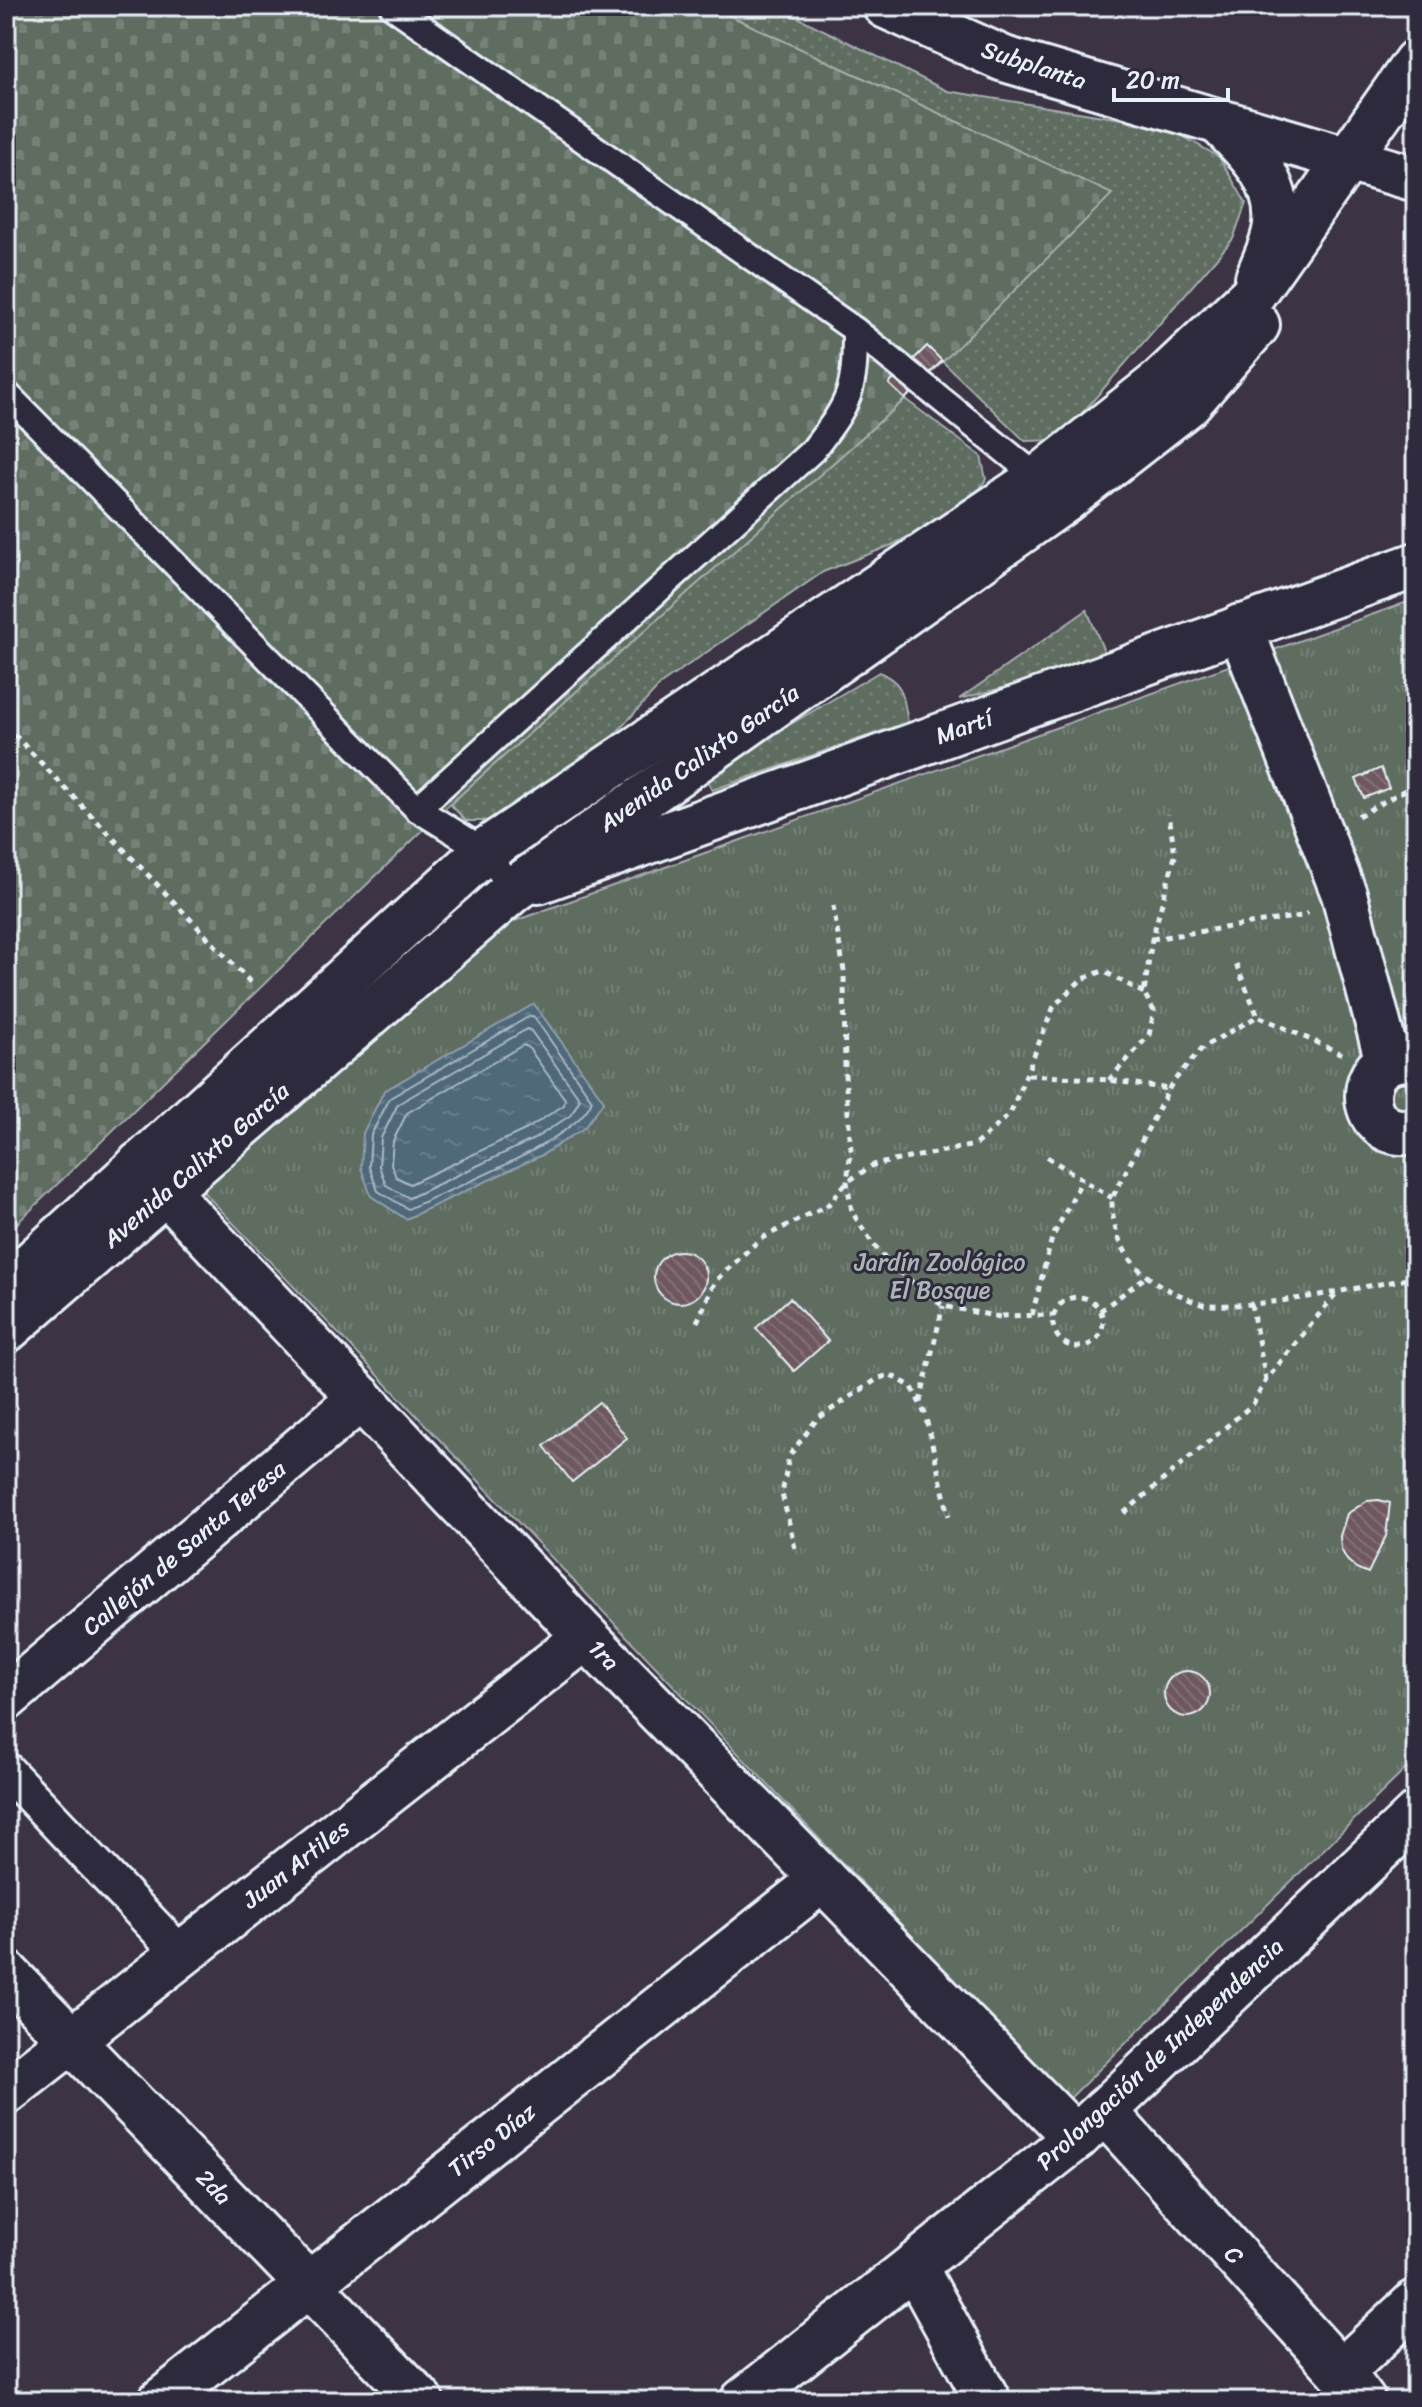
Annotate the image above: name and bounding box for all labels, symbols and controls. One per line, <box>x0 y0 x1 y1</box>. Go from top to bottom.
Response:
street label: Subplanta <box>976 28 1092 102</box>
scale bar <box>1114 52 1228 102</box>
text: 20 m <box>1126 59 1180 101</box>
street label: Avenida Calixto García <box>589 672 809 844</box>
street label: Martí <box>929 696 1002 757</box>
street label: Avenida Calixto García <box>92 1071 300 1260</box>
park label: Jardín Zoológico El Bosque <box>853 1241 1026 1311</box>
street label: Callejón de Santa Teresa <box>72 1449 297 1647</box>
street label: 1ra <box>578 1629 630 1681</box>
street label: Juan Artiles <box>232 1808 359 1920</box>
street label: Prolongación de Independencia <box>1026 1927 1294 2181</box>
street label: Tirso Díaz <box>438 2091 546 2188</box>
street label: 2da <box>186 2159 242 2215</box>
street label: C <box>1213 2235 1255 2275</box>

